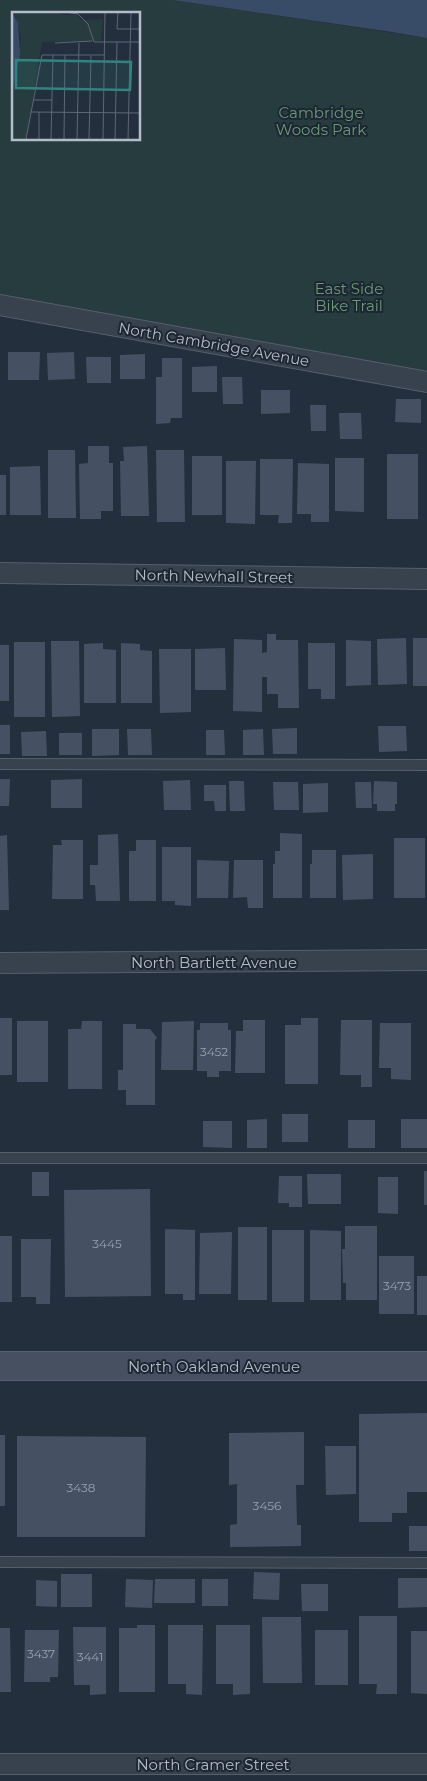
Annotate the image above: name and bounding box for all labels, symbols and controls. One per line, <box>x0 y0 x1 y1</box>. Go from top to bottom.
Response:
inset map <box>12 12 140 140</box>
park label: Cambridge Woods Park <box>276 103 366 139</box>
park label: East Side Bike Trail <box>315 279 383 315</box>
street label: North Cambridge Avenue <box>117 318 311 370</box>
street label: North Newhall Street <box>135 565 293 587</box>
street label: North Bartlett Avenue <box>131 953 297 972</box>
house number: 3452 <box>200 1044 228 1059</box>
house number: 3445 <box>92 1236 122 1251</box>
house number: 3473 <box>383 1278 411 1293</box>
street label: North Oakland Avenue <box>128 1357 300 1376</box>
house number: 3438 <box>67 1480 96 1495</box>
house number: 3456 <box>253 1498 281 1513</box>
house number: 3437 <box>27 1646 55 1661</box>
house number: 3441 <box>77 1649 103 1664</box>
street label: North Cramer Street <box>136 1755 290 1774</box>

